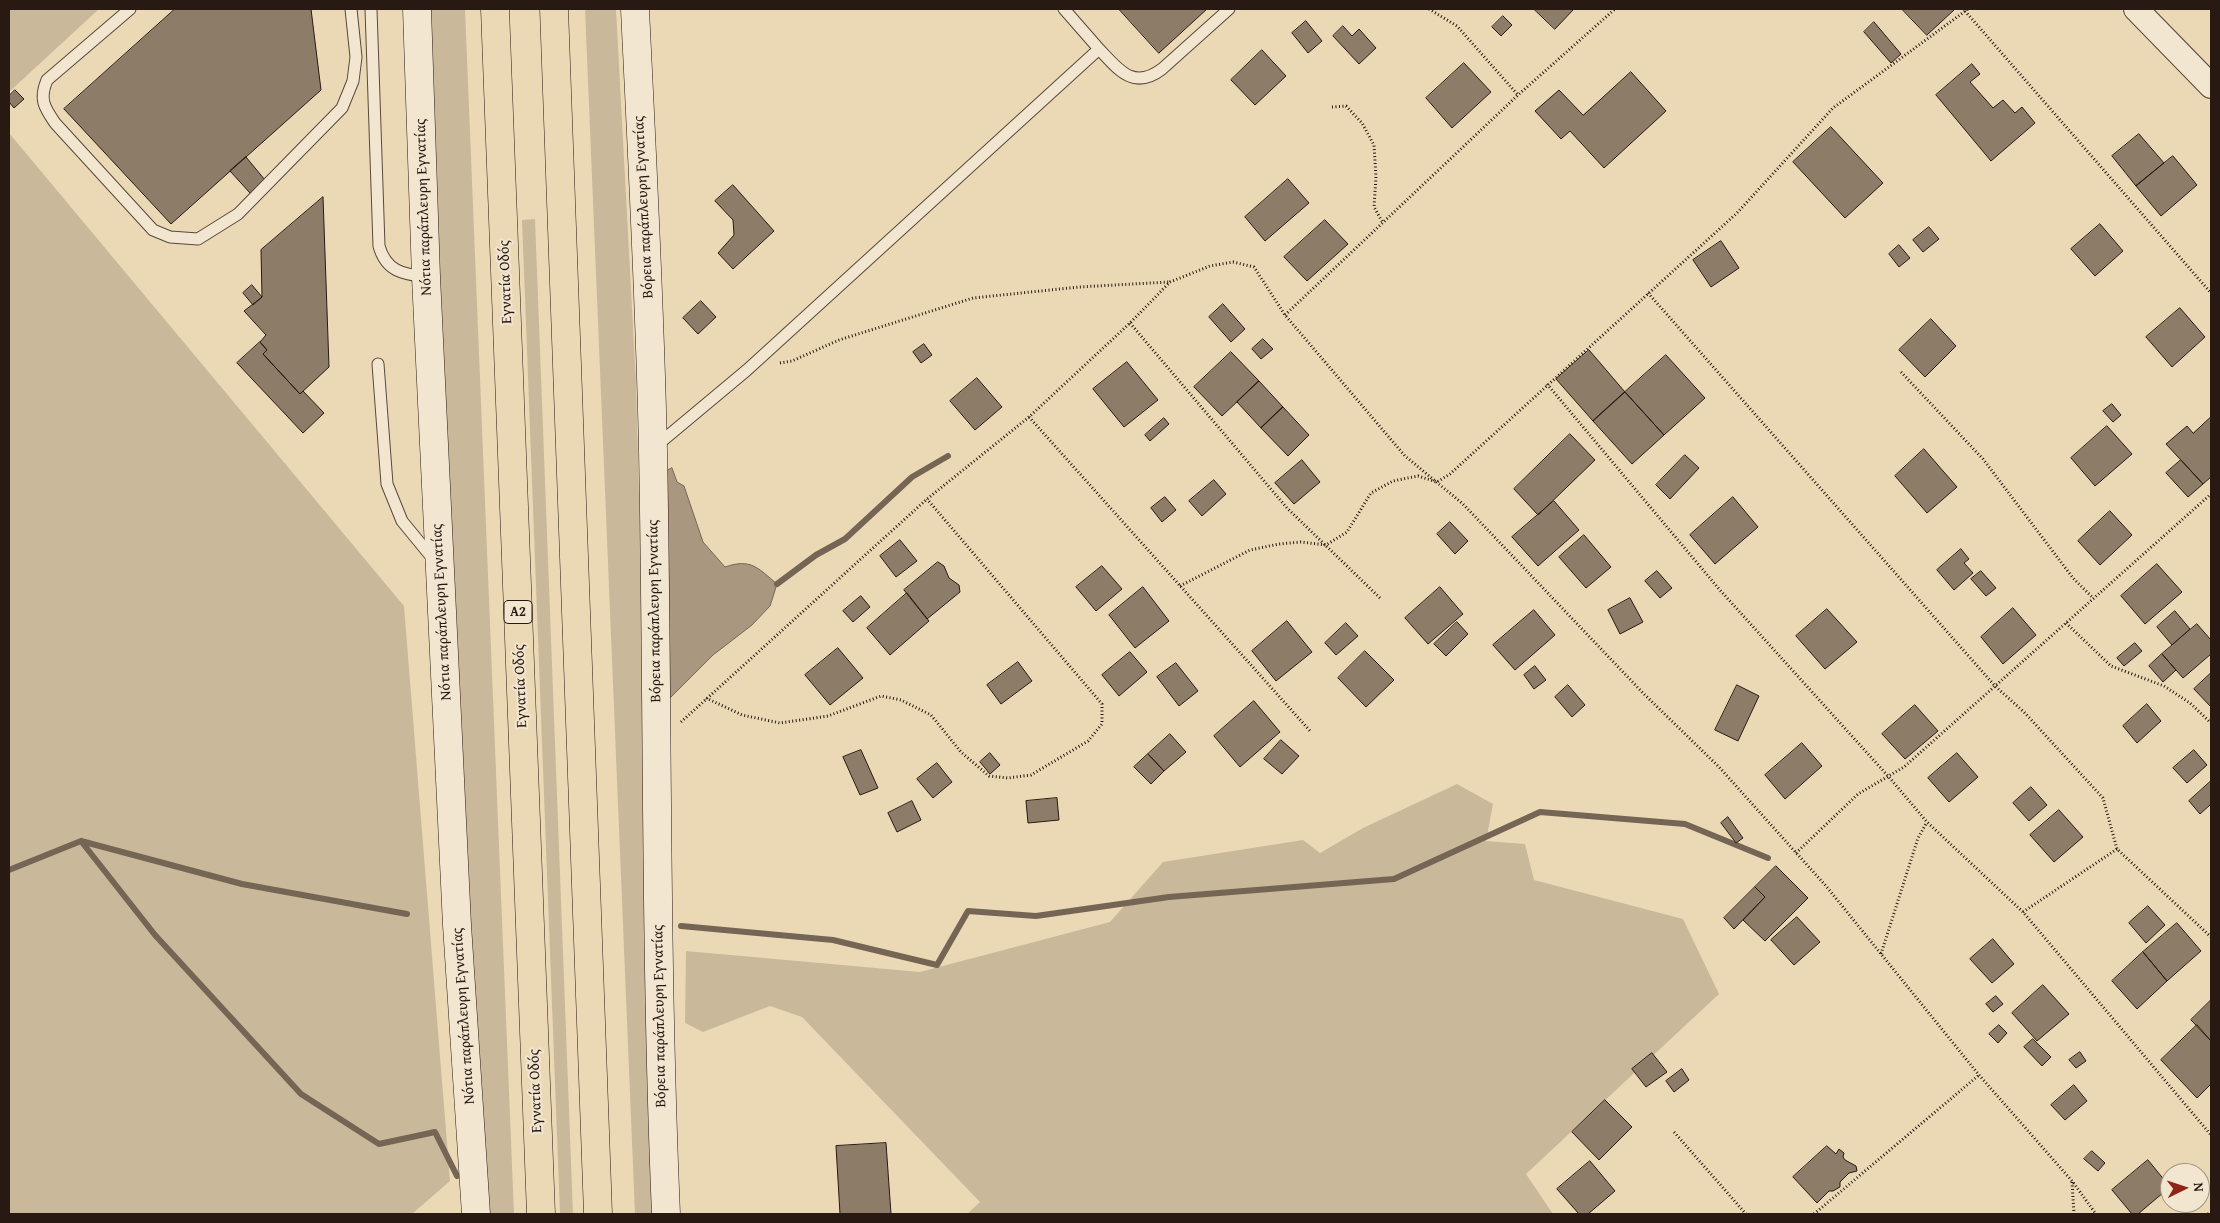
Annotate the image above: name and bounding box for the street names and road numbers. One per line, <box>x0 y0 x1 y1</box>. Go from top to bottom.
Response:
street label: Βόρεια παράπλευρη Εγνατίας <box>630 115 658 299</box>
street label: Νότια παράπλευρη Εγνατίας <box>412 118 436 296</box>
street label: Εγνατία Οδός <box>496 240 516 324</box>
street label: Βόρεια παράπλευρη Εγνατίας <box>644 519 666 703</box>
street label: Νότια παράπλευρη Εγνατίας <box>428 523 456 701</box>
road number: Α2 <box>504 600 532 624</box>
street label: Εγνατία Οδός <box>511 644 531 728</box>
street label: Βόρεια παράπλευρη Εγνατίας <box>649 924 671 1108</box>
street label: Νότια παράπλευρη Εγνατίας <box>449 927 479 1105</box>
street label: Εγνατία Οδός <box>526 1049 546 1133</box>

